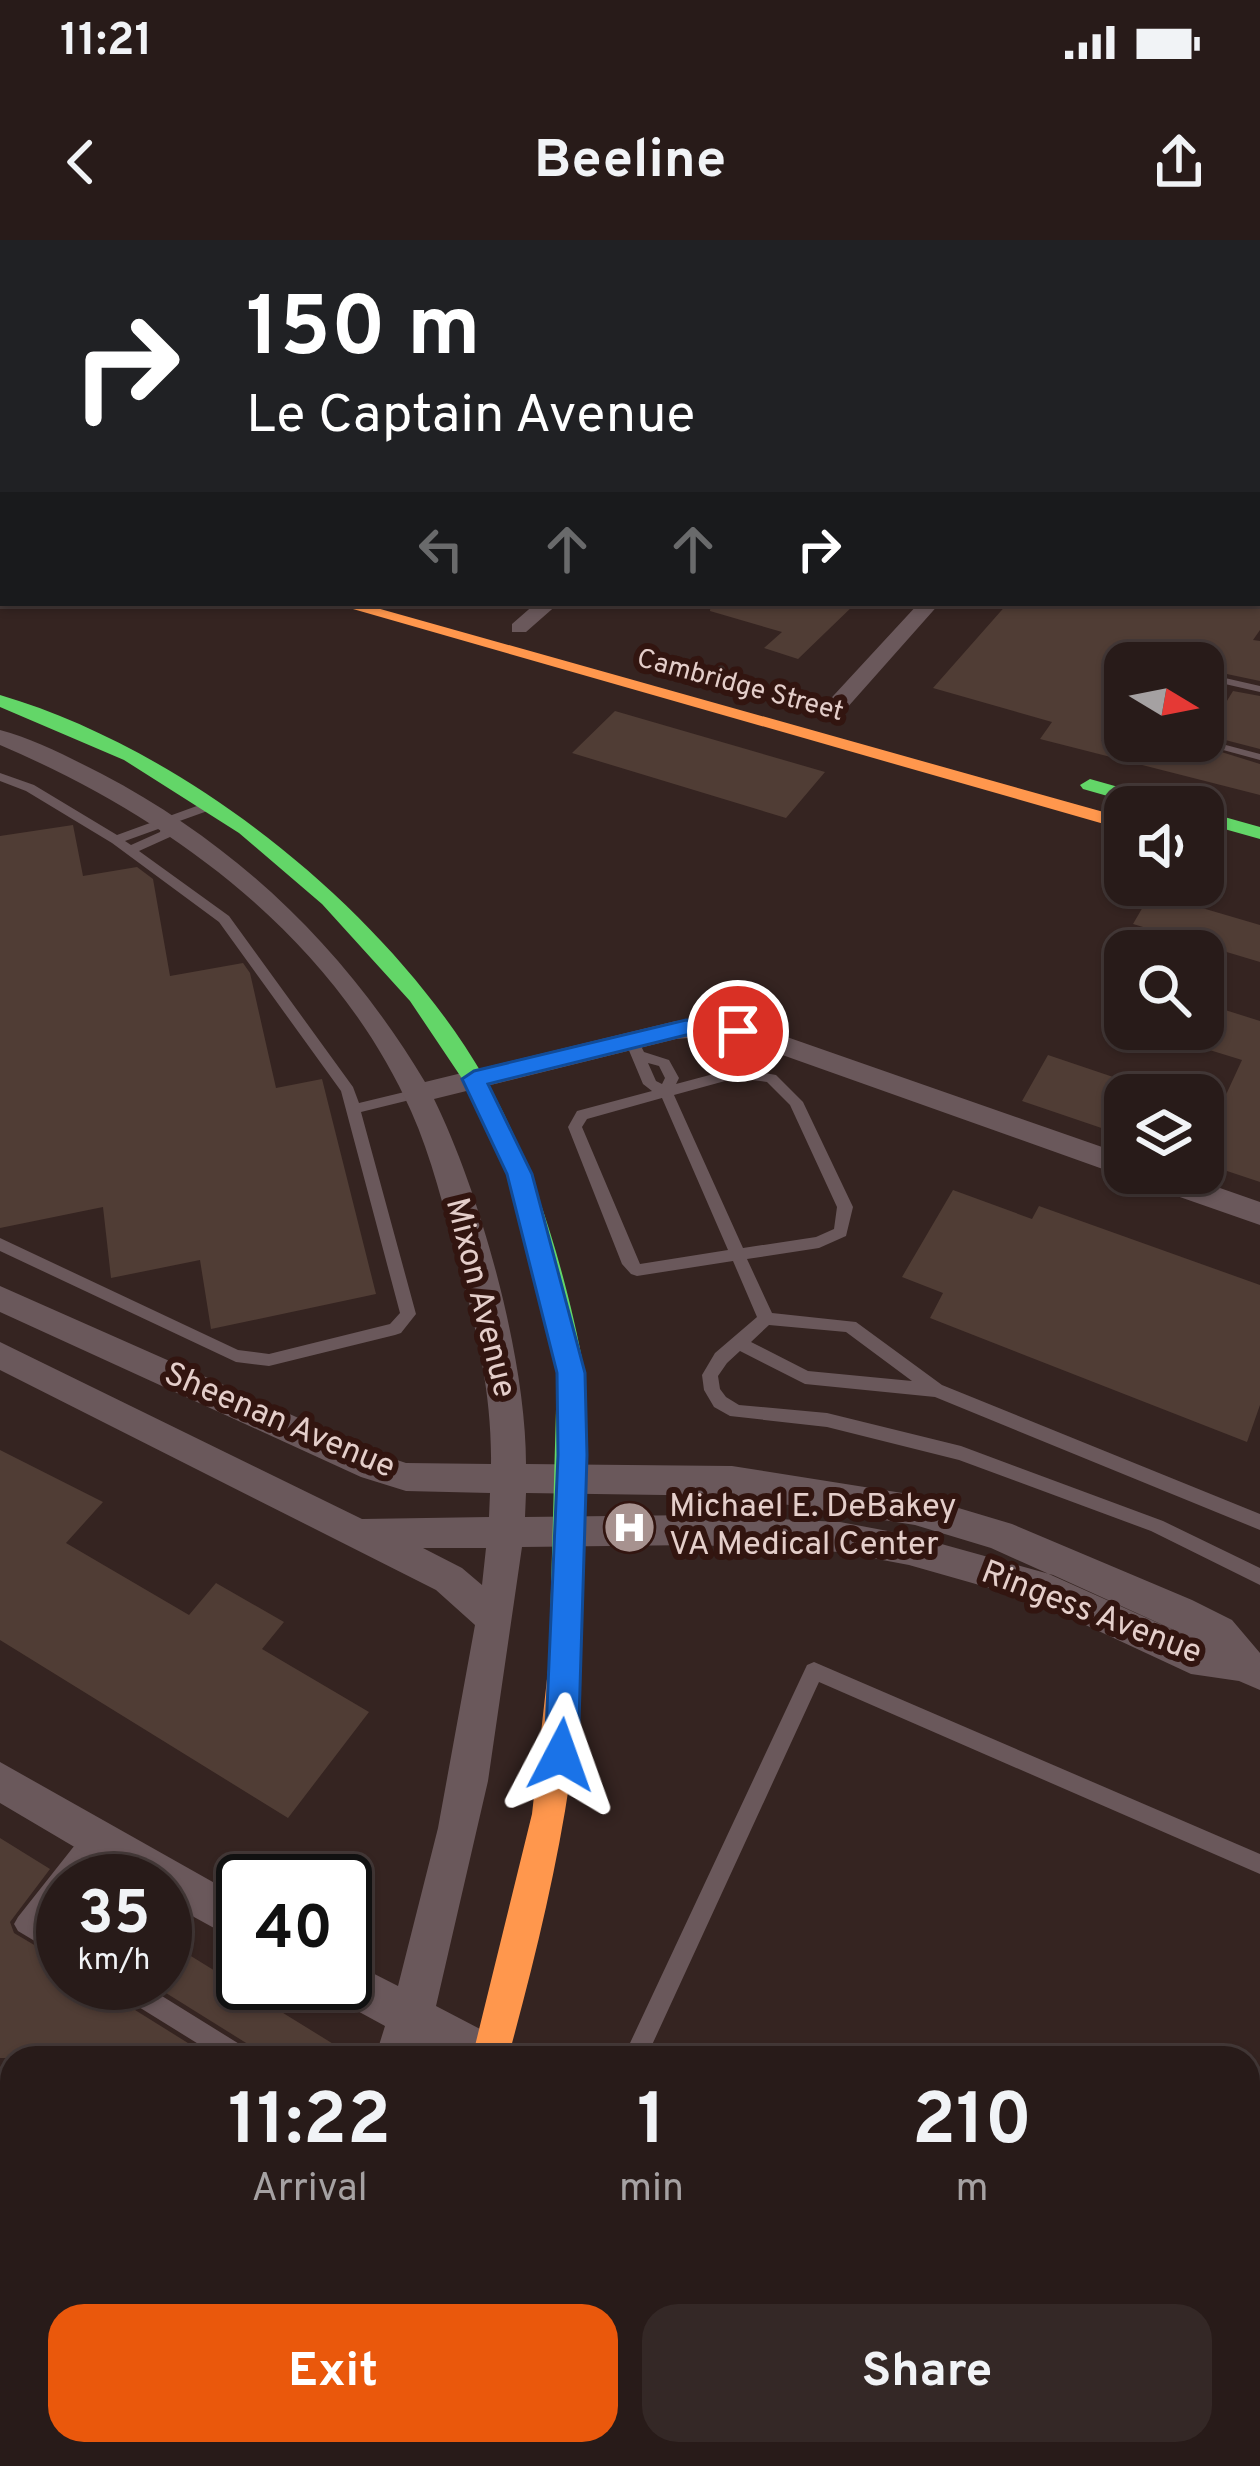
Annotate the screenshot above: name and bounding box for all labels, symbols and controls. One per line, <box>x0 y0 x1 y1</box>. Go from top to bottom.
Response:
text: 11:21 <box>60 14 152 71</box>
text: Beeline <box>534 128 726 197</box>
icon: back <box>48 129 114 195</box>
icon: share <box>1146 129 1212 195</box>
text: 150 m <box>246 279 481 385</box>
icon: right <box>48 288 204 444</box>
text: Le Captain Avenue <box>246 383 695 452</box>
icon: left <box>408 516 474 582</box>
icon: ahead <box>534 516 600 582</box>
icon: ahead <box>660 516 726 582</box>
icon: right <box>786 516 852 582</box>
street label: Cambridge Street <box>633 642 847 730</box>
north arrow <box>1104 642 1224 762</box>
map controls <box>1104 642 1224 1194</box>
button: sound <box>1104 786 1224 906</box>
button: search <box>1104 930 1224 1050</box>
pin <box>687 980 789 1082</box>
icon: arrive <box>705 998 771 1064</box>
button: layers <box>1104 1074 1224 1194</box>
street label: Mixon Avenue <box>434 1194 524 1402</box>
street label: Sheenan Avenue <box>157 1354 401 1490</box>
place label: Michael E. DeBakey VA Medical Center <box>669 1487 956 1567</box>
hospital icon: Michael E. DeBakey VA Medical Center <box>602 1499 658 1555</box>
street label: Ringess Avenue <box>975 1553 1207 1675</box>
position arrow <box>498 1692 624 1818</box>
speed limit sign: 40 <box>216 1854 372 2010</box>
text: 35 <box>78 1879 150 1955</box>
text: km/h <box>78 1943 150 1980</box>
text: 11:22 <box>228 2078 391 2170</box>
text: 1 <box>637 2078 666 2170</box>
text: 210 <box>912 2078 1032 2170</box>
text: Arrival <box>251 2166 368 2215</box>
text: min <box>619 2166 684 2215</box>
text: m <box>955 2166 988 2215</box>
button: Exit <box>48 2304 618 2442</box>
button: Share <box>642 2304 1212 2442</box>

